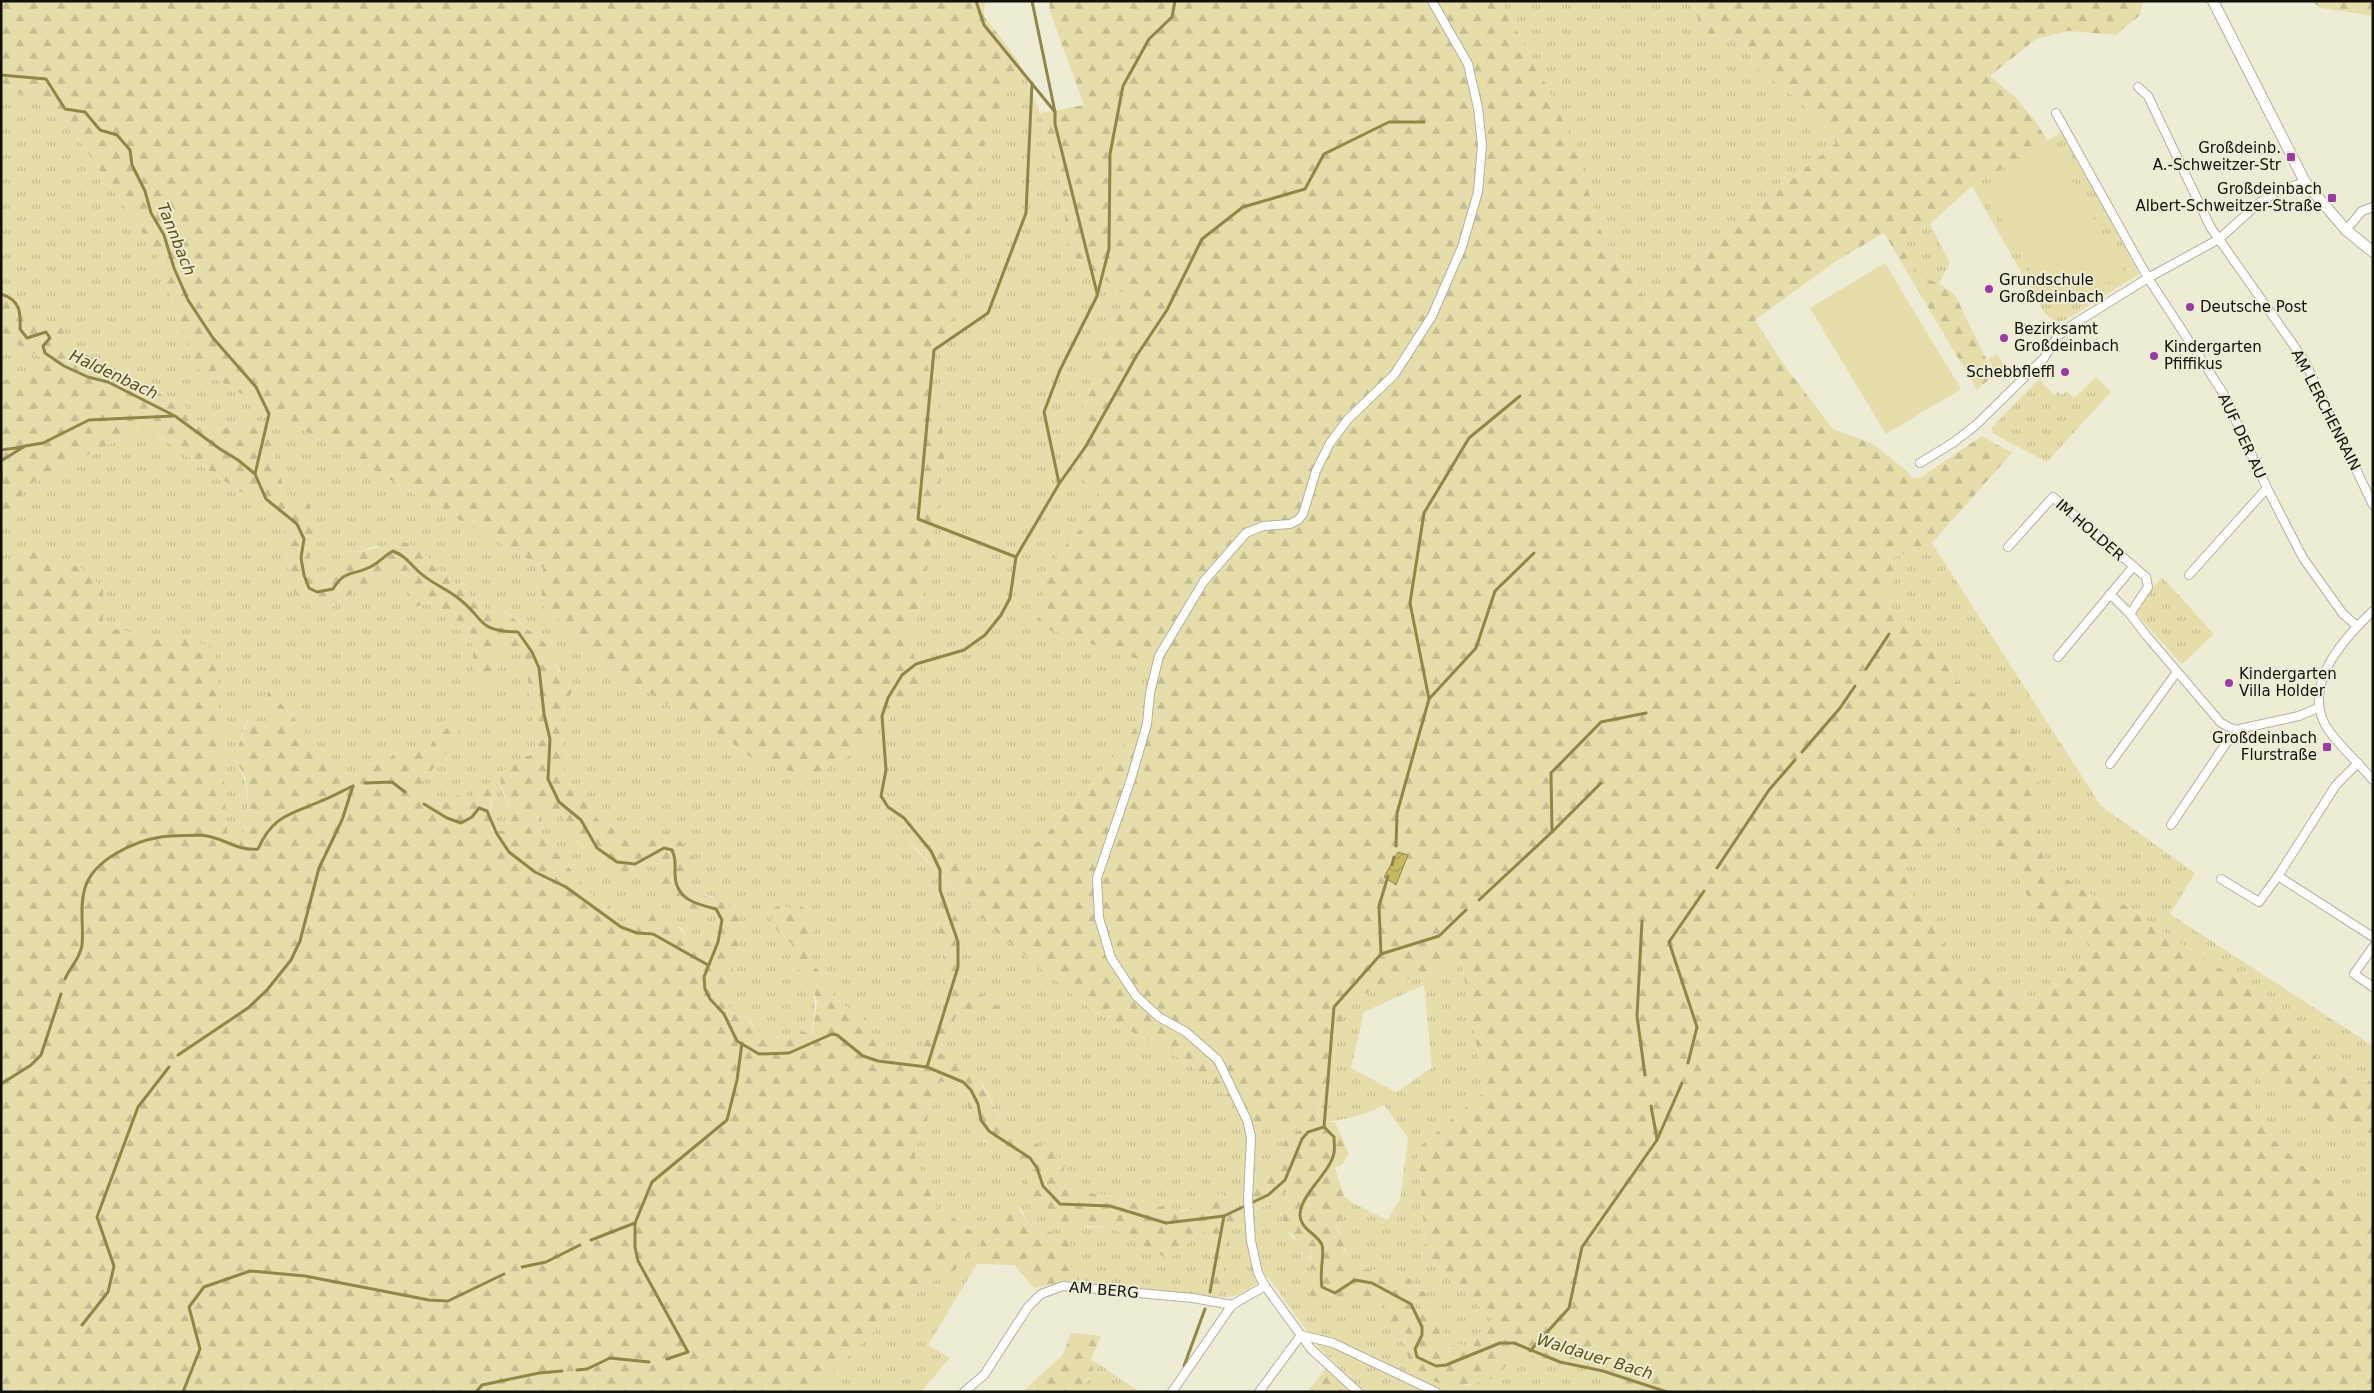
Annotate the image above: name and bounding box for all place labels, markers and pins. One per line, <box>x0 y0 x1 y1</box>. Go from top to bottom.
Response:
place label: Großdeinb. A.-Schweitzer-Str <box>2153 139 2282 174</box>
marker: Großdeinb. A.-Schweitzer-Str <box>2285 151 2297 163</box>
place label: Großdeinbach Albert-Schweitzer-Straße <box>2135 180 2322 215</box>
marker: Großdeinbach Albert-Schweitzer-Straße <box>2326 192 2338 204</box>
place label: Grundschule Großdeinbach <box>1999 271 2104 306</box>
marker: Grundschule Großdeinbach <box>1983 283 1995 295</box>
place label: Deutsche Post <box>2200 298 2307 316</box>
marker: Deutsche Post <box>2184 301 2196 313</box>
place label: Bezirksamt Großdeinbach <box>2014 320 2119 355</box>
marker: Bezirksamt Großdeinbach <box>1998 332 2010 344</box>
place label: Kindergarten Pfiffikus <box>2164 338 2262 373</box>
marker: Kindergarten Pfiffikus <box>2148 350 2160 362</box>
place label: Schebbfleffl <box>1966 363 2055 381</box>
marker: Schebbfleffl <box>2059 366 2071 378</box>
place label: Kindergarten Villa Holder <box>2239 665 2337 700</box>
marker: Kindergarten Villa Holder <box>2223 677 2235 689</box>
place label: Großdeinbach Flurstraße <box>2212 729 2317 764</box>
marker: Großdeinbach Flurstraße <box>2321 741 2333 753</box>

